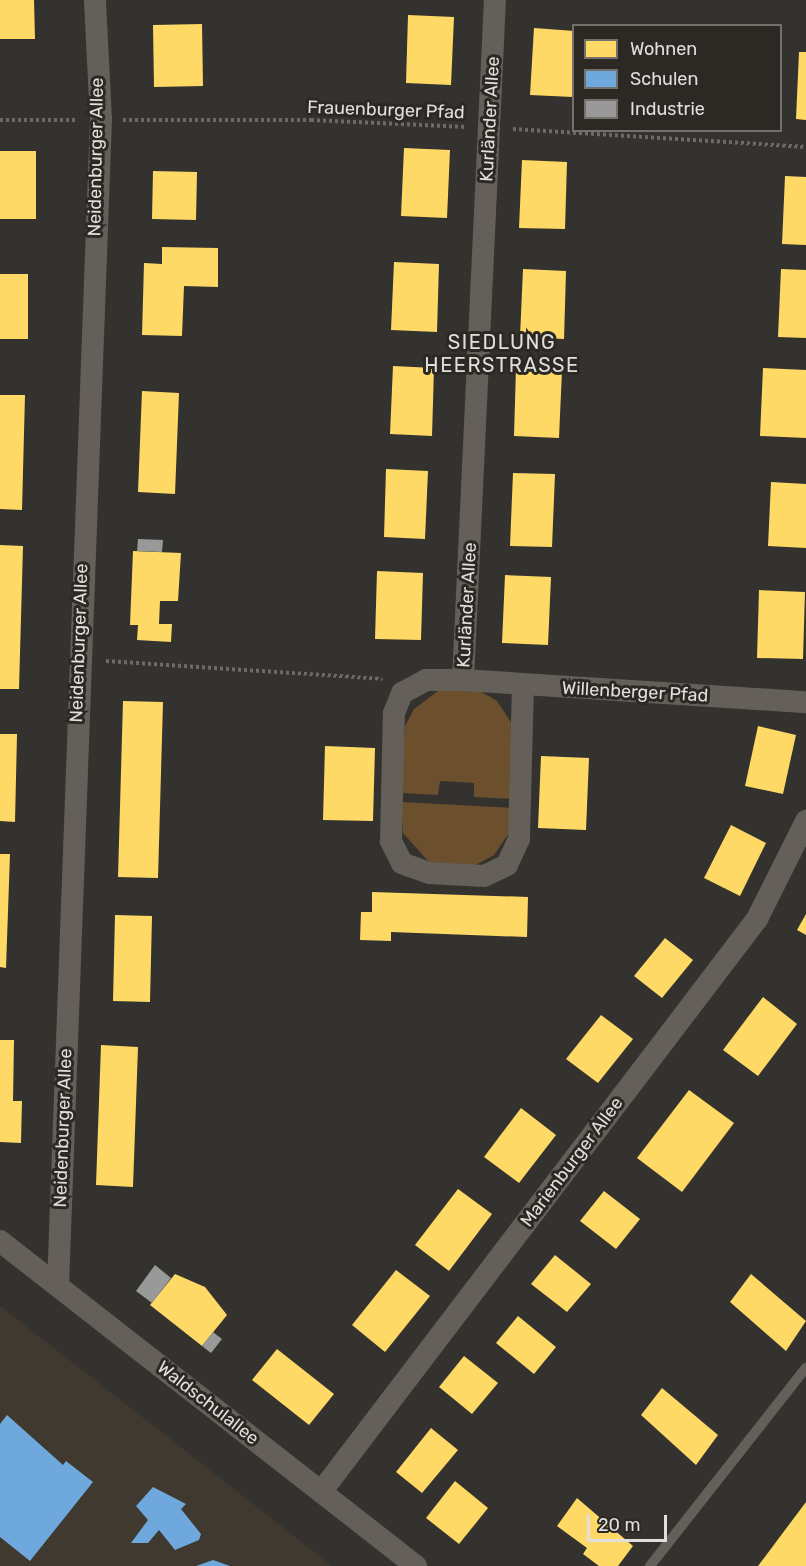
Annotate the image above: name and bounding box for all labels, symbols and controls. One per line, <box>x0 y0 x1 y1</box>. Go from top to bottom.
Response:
legend <box>572 24 782 132</box>
text: Wohnen <box>630 38 697 60</box>
street label: Kurländer Allee <box>476 55 504 183</box>
text: Schulen <box>630 68 698 90</box>
street label: Neidenburger Allee <box>84 77 108 237</box>
street label: Frauenburger Pfad <box>307 96 465 124</box>
text: Industrie <box>630 98 705 120</box>
district label: SIEDLUNG HEERSTRASSE <box>424 330 580 377</box>
street label: Kurländer Allee <box>453 541 481 669</box>
street label: Neidenburger Allee <box>65 563 93 723</box>
street label: Willenberger Pfad <box>561 677 709 707</box>
street label: Neidenburger Allee <box>49 1048 77 1208</box>
street label: Marienburger Allee <box>516 1093 628 1231</box>
street label: Waldschulallee <box>153 1357 263 1449</box>
scale bar <box>590 1503 670 1541</box>
text: 20 m <box>598 1514 640 1536</box>

